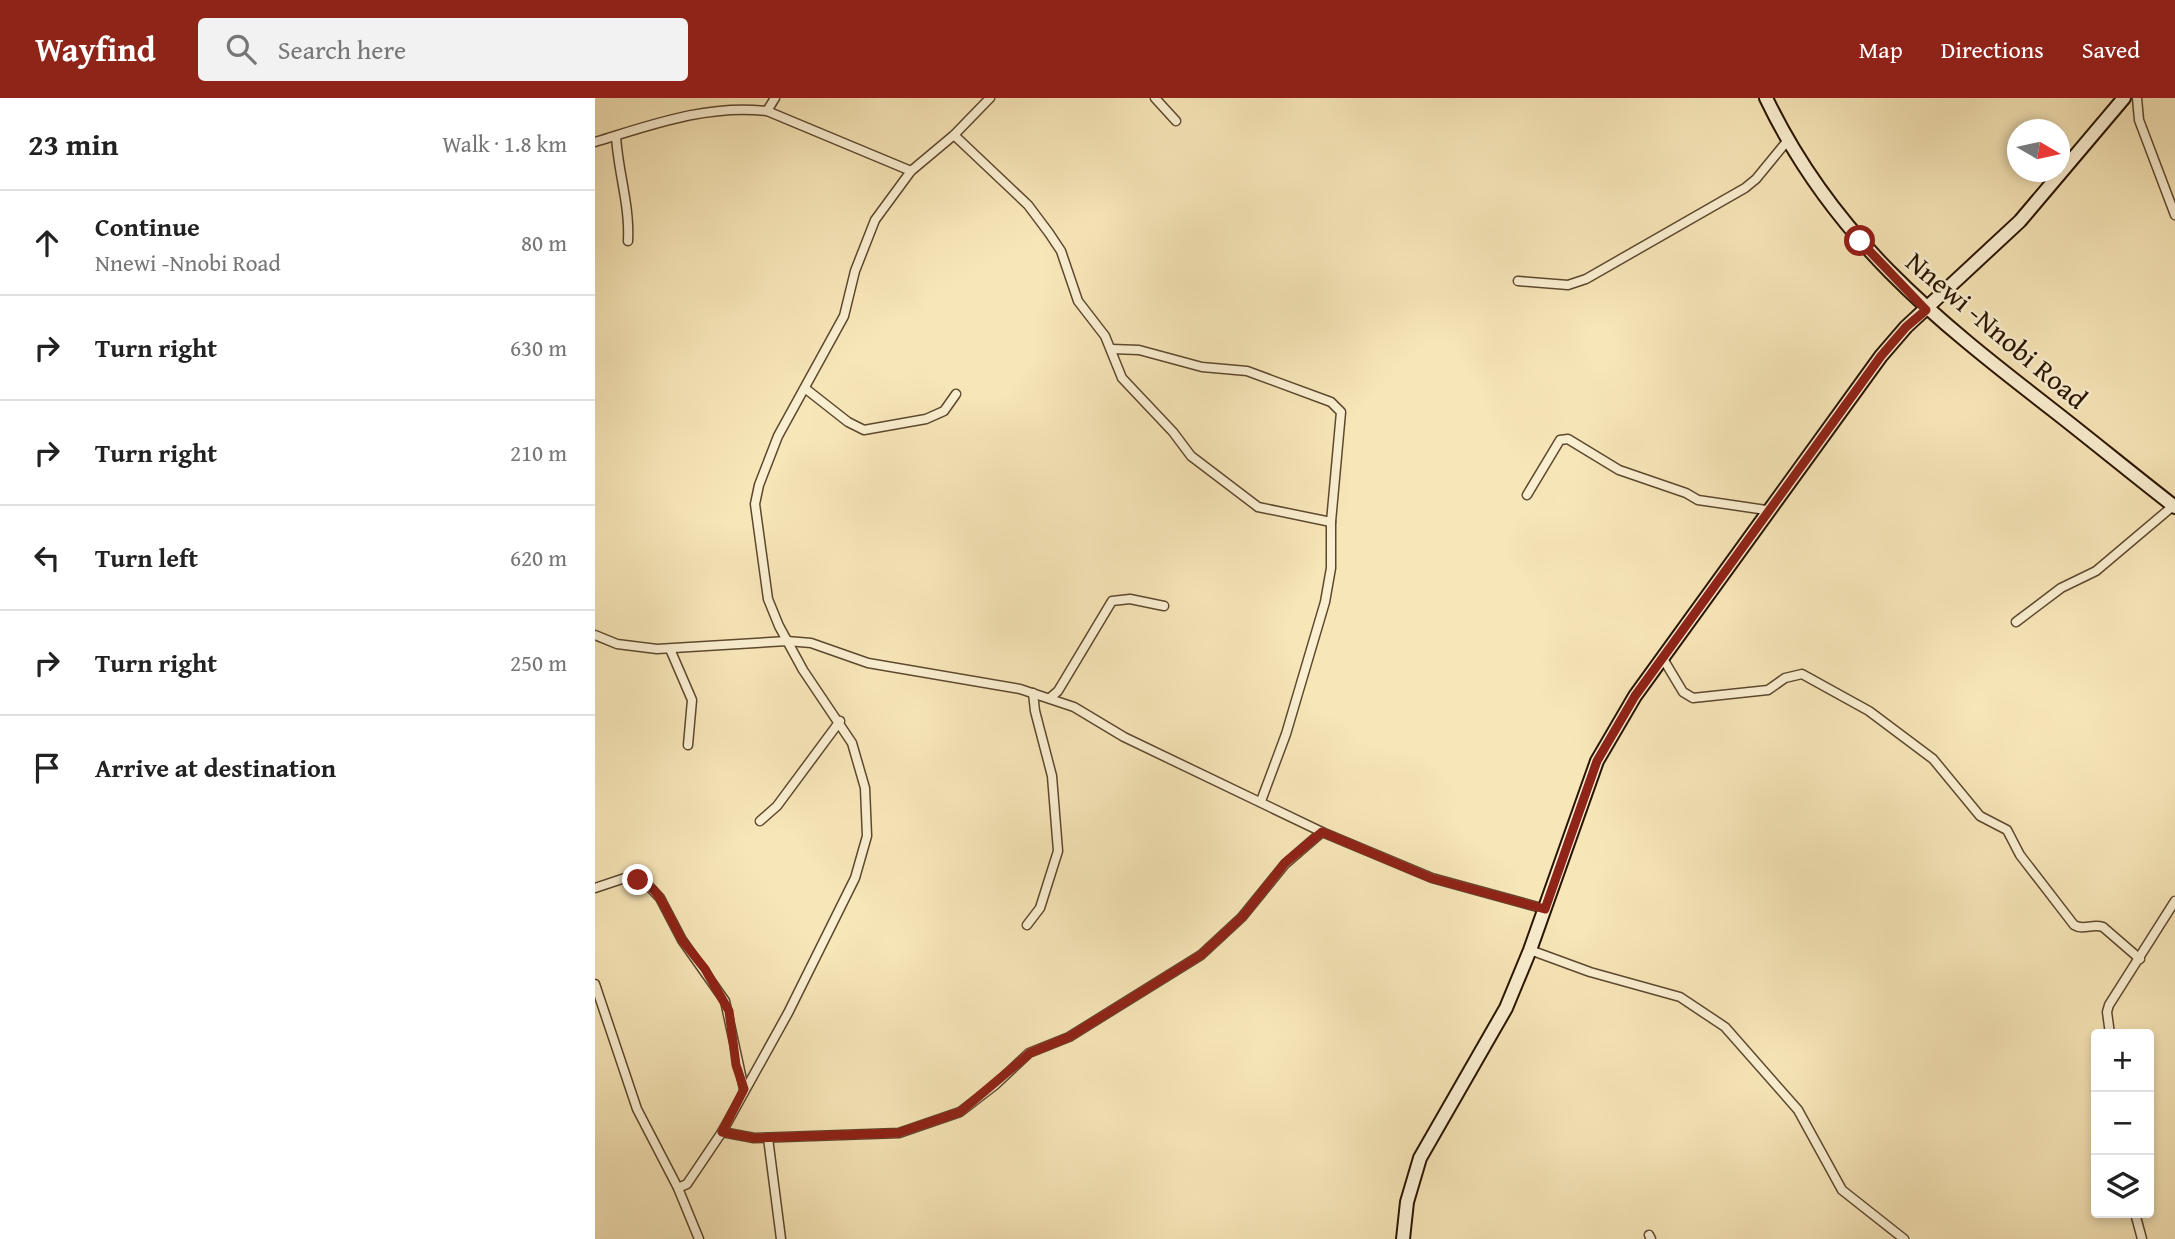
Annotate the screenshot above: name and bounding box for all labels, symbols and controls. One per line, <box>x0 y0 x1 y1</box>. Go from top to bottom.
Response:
search box <box>198 18 688 81</box>
text: Wayfind <box>35 25 156 73</box>
icon: search <box>222 30 260 68</box>
text: Search here <box>278 30 406 69</box>
text: Map <box>1859 32 1903 67</box>
text: Directions <box>1941 32 2044 67</box>
text: Saved <box>2082 32 2140 67</box>
north arrow <box>2007 119 2070 182</box>
text: 23 min <box>28 122 118 166</box>
text: Walk · 1.8 km <box>442 127 567 160</box>
text: Continue <box>95 207 200 246</box>
icon: ahead <box>28 224 66 262</box>
route start <box>1844 225 1875 256</box>
text: 80 m <box>521 226 567 259</box>
street label: Nnewi -Nnobi Road <box>1898 241 2097 418</box>
text: Nnewi -Nnobi Road <box>95 246 281 279</box>
text: Turn right <box>95 328 217 367</box>
icon: right <box>28 329 66 367</box>
text: 630 m <box>510 331 567 364</box>
text: Turn right <box>95 433 217 472</box>
icon: right <box>28 434 66 472</box>
text: 210 m <box>510 436 567 469</box>
text: Turn left <box>95 538 198 577</box>
icon: left <box>28 539 66 577</box>
text: 620 m <box>510 541 567 574</box>
text: Turn right <box>95 643 217 682</box>
icon: right <box>28 644 66 682</box>
text: 250 m <box>510 646 567 679</box>
text: Arrive at destination <box>95 748 336 787</box>
icon: arrive <box>28 749 66 787</box>
route end <box>622 864 653 895</box>
map controls <box>2091 1029 2154 1218</box>
button: + <box>2091 1029 2154 1092</box>
button: − <box>2091 1092 2154 1155</box>
button: layers <box>2091 1155 2154 1218</box>

